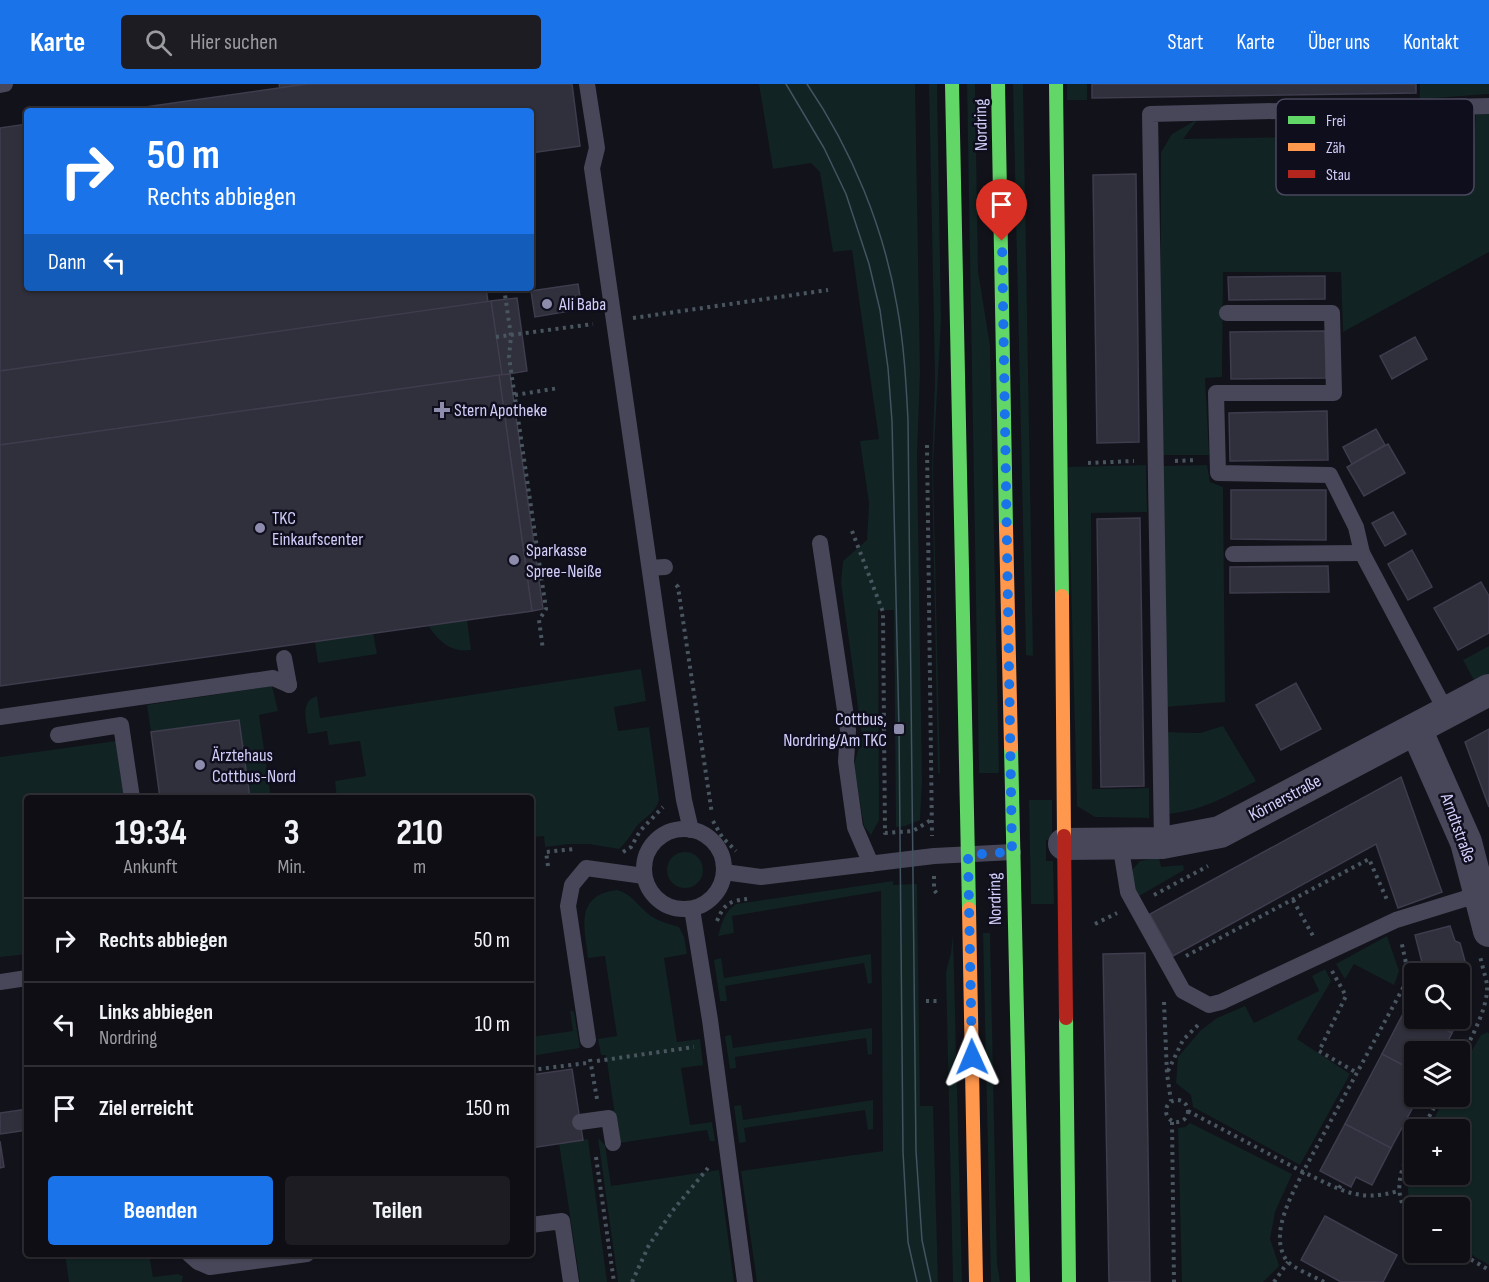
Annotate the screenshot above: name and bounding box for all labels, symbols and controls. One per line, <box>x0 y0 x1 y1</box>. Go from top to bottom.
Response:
search box <box>121 15 541 69</box>
text: Karte <box>30 26 85 59</box>
icon: search <box>142 26 175 59</box>
text: Hier suchen <box>190 29 278 56</box>
text: Start <box>1167 30 1204 55</box>
text: Karte <box>1237 30 1275 55</box>
text: Über uns <box>1308 30 1370 55</box>
text: Kontakt <box>1403 30 1459 55</box>
street label: Nordring <box>970 99 992 151</box>
legend <box>1276 99 1474 195</box>
text: Frei <box>1326 112 1346 131</box>
text: 50 m <box>147 130 220 181</box>
icon: right <box>48 132 126 210</box>
text: Zäh <box>1326 139 1345 158</box>
text: Stau <box>1326 166 1351 185</box>
pin <box>976 179 1027 241</box>
text: Rechts abbiegen <box>147 181 296 213</box>
icon: arrive <box>985 188 1018 221</box>
icon: left <box>98 246 131 279</box>
text: Dann <box>48 249 86 276</box>
place label: Ali Baba <box>558 294 606 315</box>
marker: Ali Baba <box>540 297 554 311</box>
place label: Stern Apotheke <box>454 400 547 421</box>
marker: Stern Apotheke <box>435 403 449 417</box>
place label: TKC Einkaufscenter <box>272 508 363 550</box>
marker: TKC Einkaufscenter <box>253 521 267 535</box>
place label: Sparkasse Spree-Neiße <box>526 540 602 582</box>
marker: Sparkasse Spree-Neiße <box>507 553 521 567</box>
place label: Cottbus, Nordring/Am TKC <box>783 709 887 751</box>
marker: Cottbus, Nordring/Am TKC <box>892 722 906 736</box>
place label: Ärztehaus Cottbus-Nord <box>211 745 296 787</box>
marker: Ärztehaus Cottbus-Nord <box>193 758 207 772</box>
street label: Körnerstraße <box>1245 770 1325 826</box>
street label: Arndtstraße <box>1435 789 1480 866</box>
text: 19:34 <box>115 812 187 855</box>
text: 3 <box>283 812 300 855</box>
text: 210 <box>396 812 443 855</box>
text: Ankunft <box>124 855 178 879</box>
text: Min. <box>278 855 305 879</box>
text: m <box>413 855 426 879</box>
street label: Nordring <box>984 873 1006 925</box>
icon: right <box>48 924 81 957</box>
text: Rechts abbiegen <box>99 927 228 954</box>
text: 50 m <box>474 927 510 954</box>
map controls <box>1404 963 1470 1263</box>
button: search <box>1404 963 1470 1029</box>
text: Links abbiegen <box>99 999 213 1026</box>
icon: left <box>48 1008 81 1041</box>
text: 10 m <box>475 1011 510 1038</box>
position arrow <box>940 1025 1004 1089</box>
text: Nordring <box>99 1026 157 1050</box>
button: layers <box>1404 1041 1470 1107</box>
icon: arrive <box>48 1092 81 1125</box>
text: Ziel erreicht <box>99 1095 194 1122</box>
text: 150 m <box>466 1095 510 1122</box>
button: + <box>1404 1119 1470 1185</box>
button: Beenden <box>48 1176 273 1245</box>
button: Teilen <box>285 1176 510 1245</box>
button: − <box>1404 1197 1470 1263</box>

